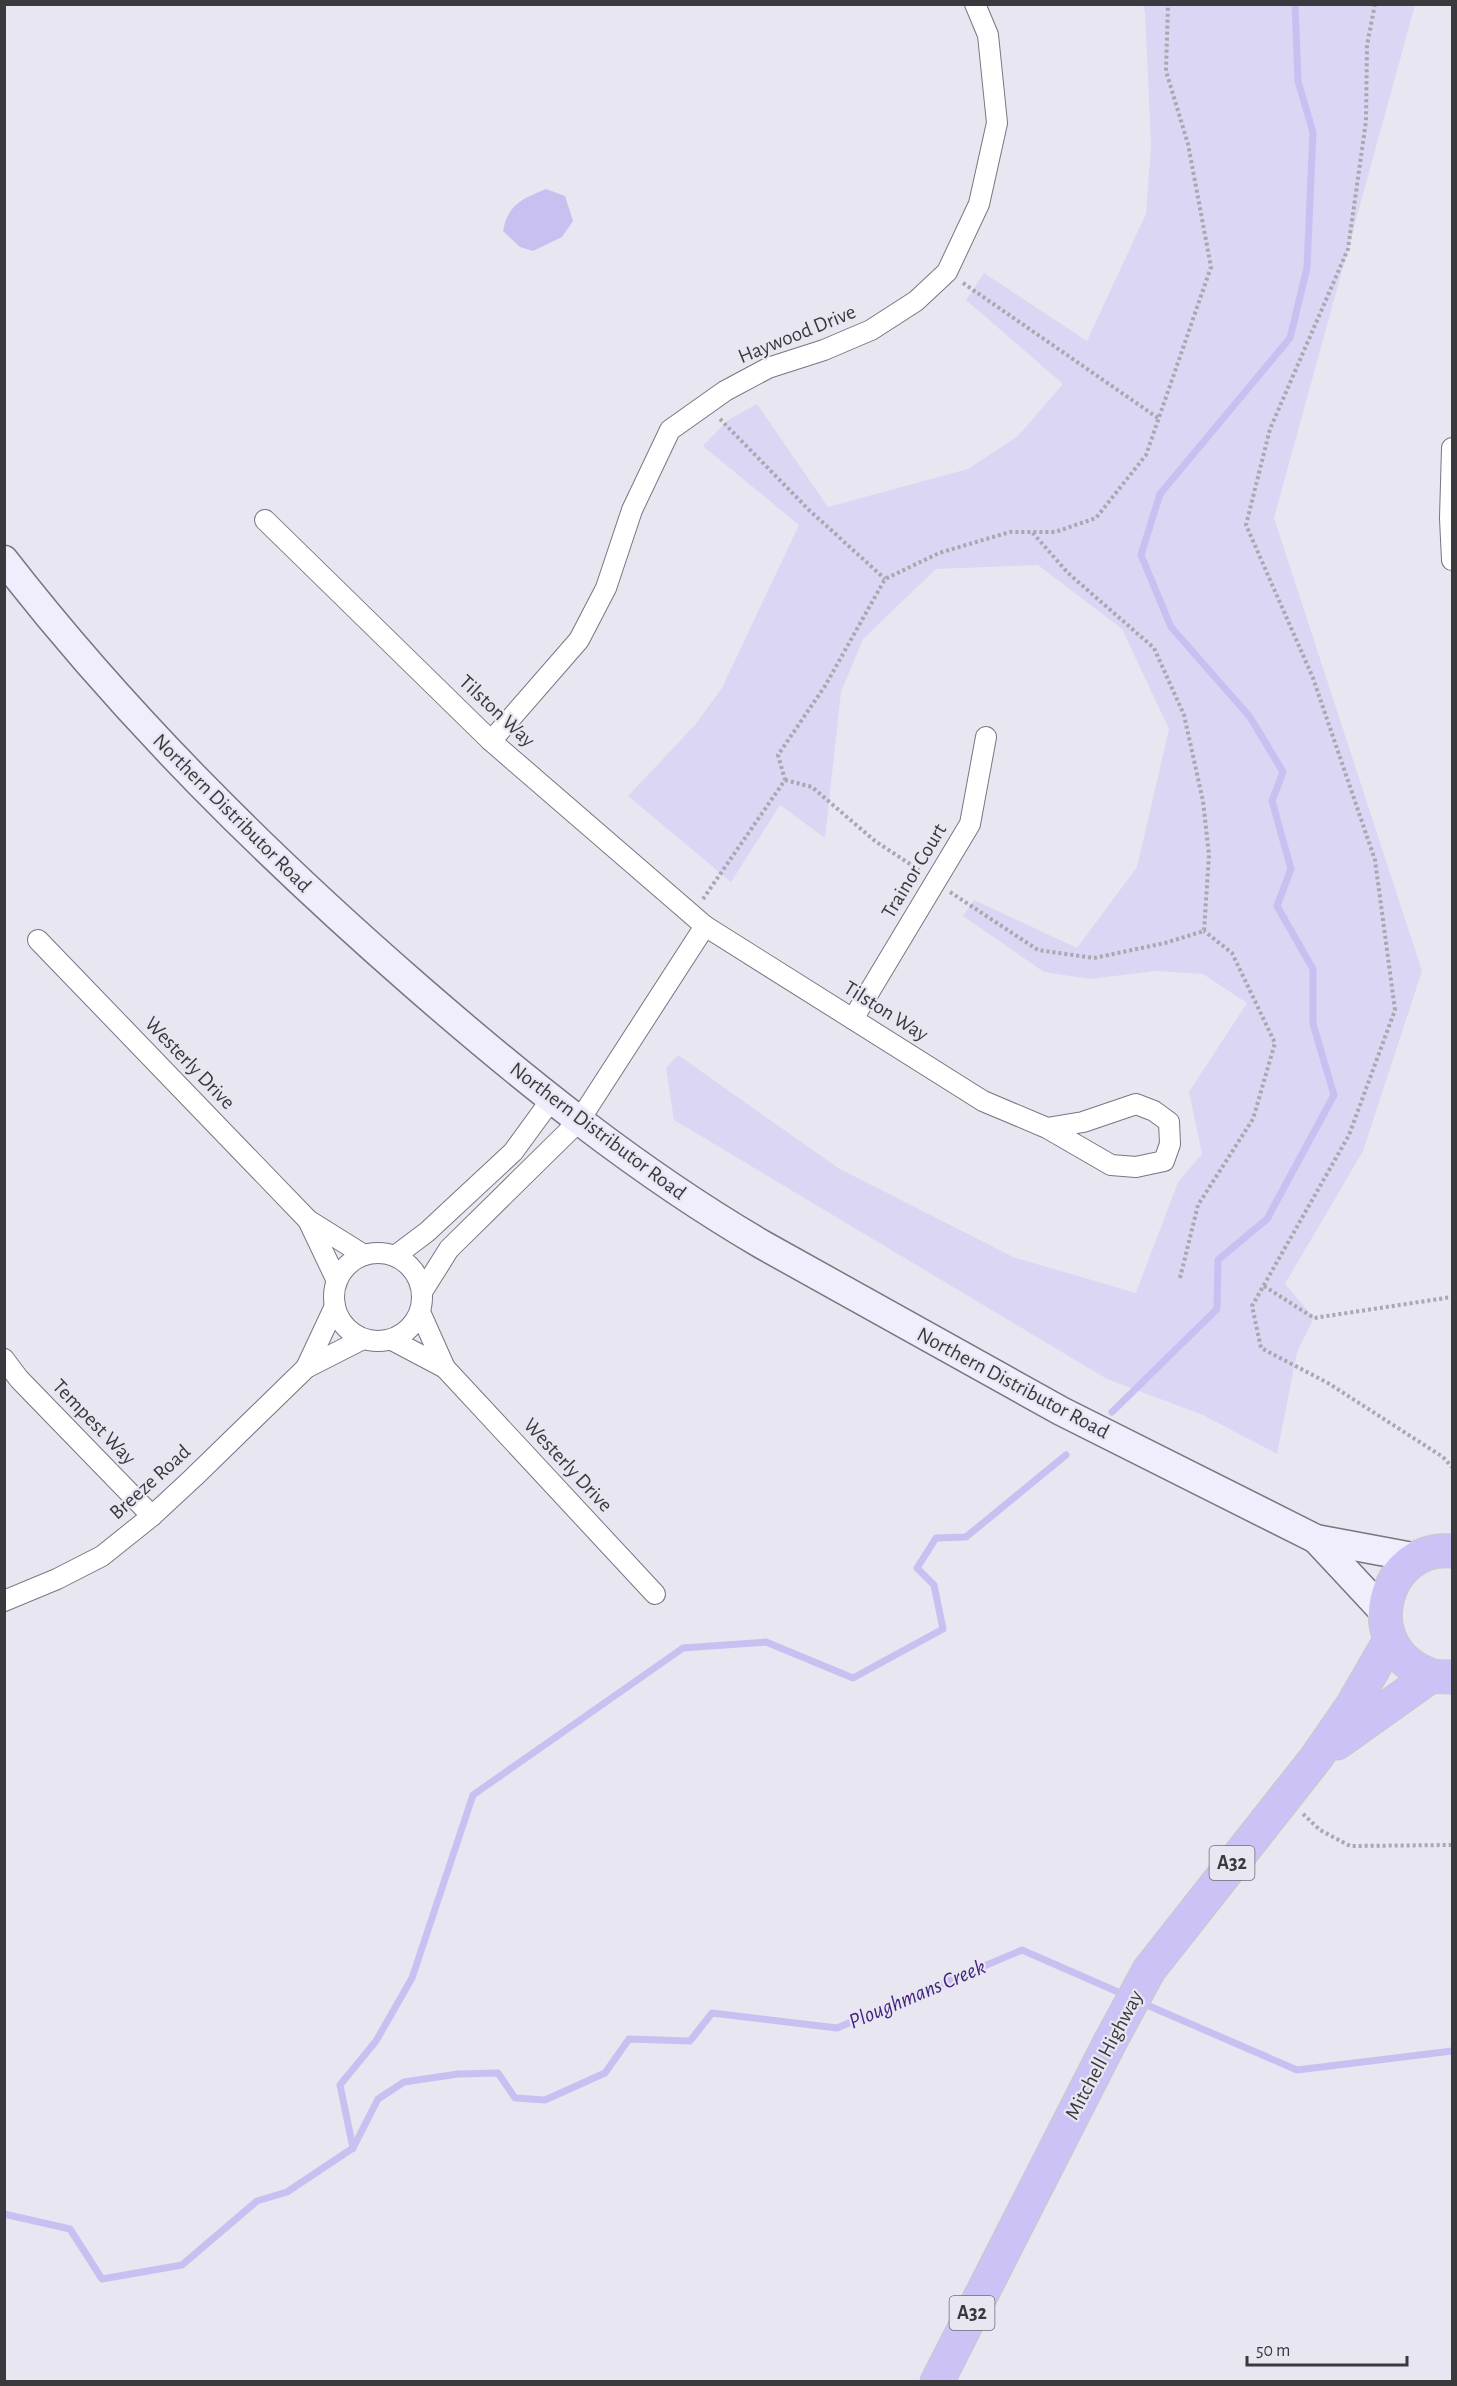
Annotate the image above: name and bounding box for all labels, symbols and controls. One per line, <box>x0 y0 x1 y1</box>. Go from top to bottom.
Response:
street label: Haywood Drive <box>735 301 859 367</box>
street label: Tilston Way <box>455 671 539 751</box>
street label: Northern Distributor Road <box>149 730 315 896</box>
street label: Trainor Court <box>878 820 951 922</box>
street label: Tilston Way <box>840 977 932 1045</box>
street label: Westerly Drive <box>141 1013 239 1113</box>
street label: Northern Distributor Road <box>506 1058 690 1204</box>
street label: Northern Distributor Road <box>914 1323 1113 1443</box>
street label: Tempest Way <box>48 1375 140 1469</box>
street label: Westerly Drive <box>520 1414 616 1516</box>
street label: Breeze Road <box>106 1441 194 1523</box>
road number: A32 <box>1210 1846 1254 1880</box>
water label: Ploughmans Creek <box>845 1955 989 2033</box>
street label: Mitchell Highway <box>1061 1987 1147 2123</box>
road number: A32 <box>950 2296 994 2330</box>
scale bar <box>1247 2329 1408 2367</box>
text: 50 m <box>1256 2342 1290 2360</box>

